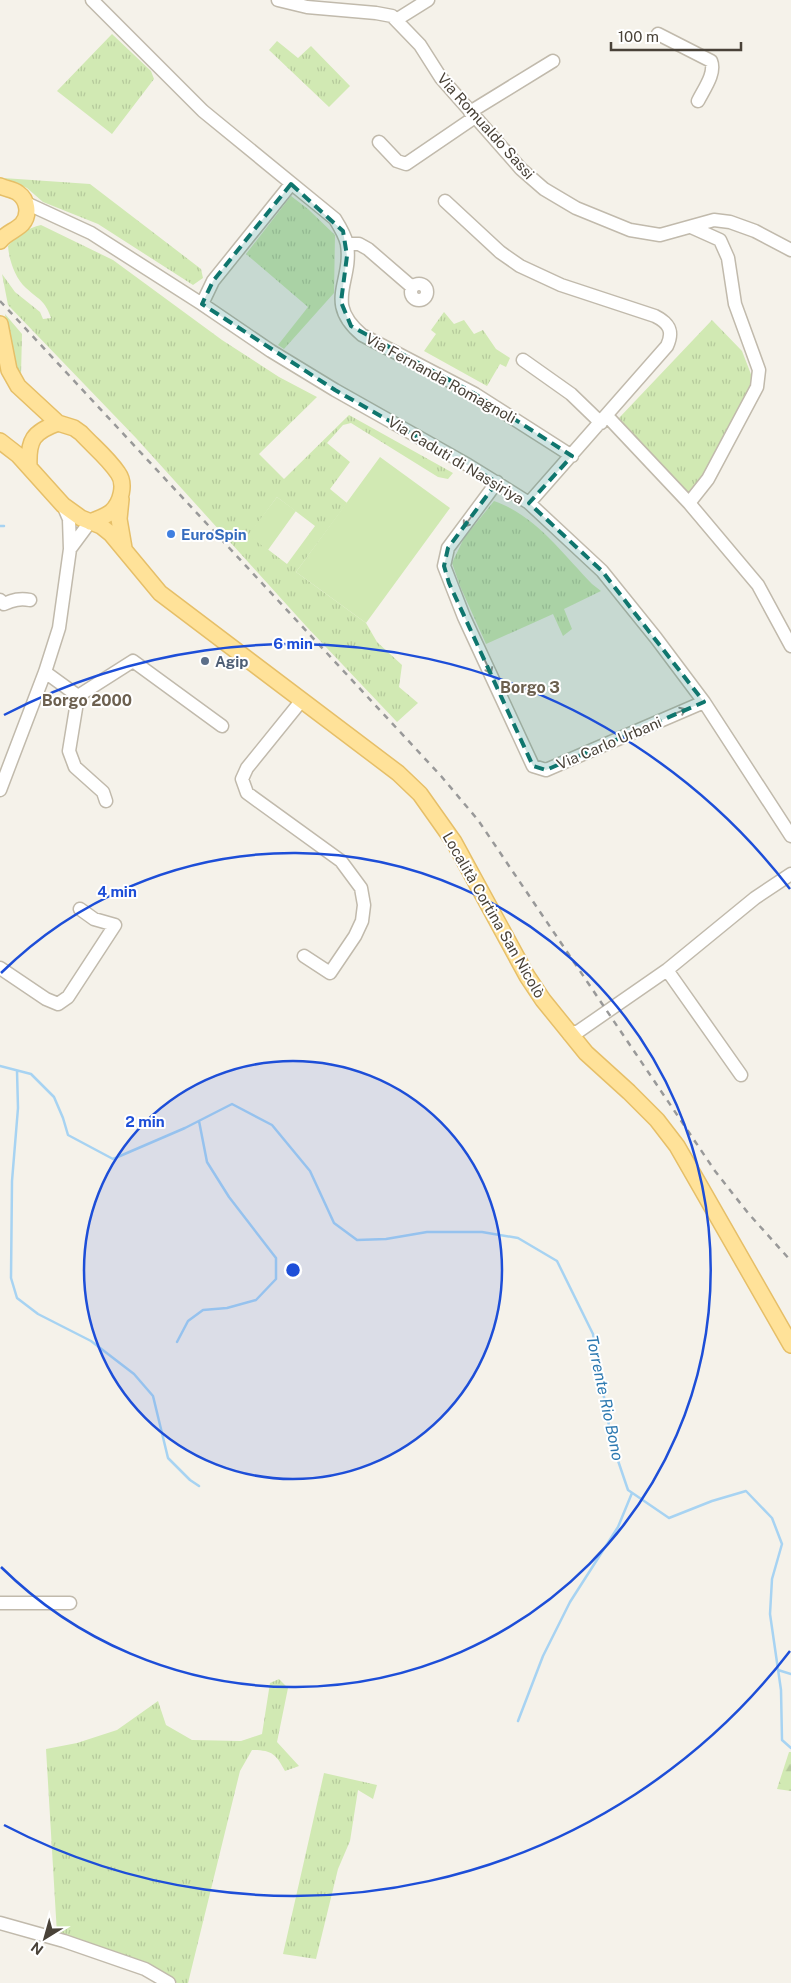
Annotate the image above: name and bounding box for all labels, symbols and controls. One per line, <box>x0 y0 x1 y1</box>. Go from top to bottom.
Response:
scale bar <box>611 20 741 52</box>
text: 100 m <box>618 28 659 45</box>
street label: Via Romualdo Sassi <box>434 70 538 182</box>
street label: Via Fernanda Romagnoli <box>363 329 519 427</box>
street label: Via Caduti di Nassiriya <box>385 413 527 507</box>
one-way arrow <box>463 514 473 528</box>
place label: EuroSpin <box>181 526 247 543</box>
marker: EuroSpin <box>165 528 177 540</box>
text: 6 min <box>273 635 313 652</box>
place label: Agip <box>215 653 248 670</box>
marker: Agip <box>199 655 211 667</box>
one-way arrow <box>483 659 493 674</box>
district label: Borgo 3 <box>500 678 560 697</box>
district label: Borgo 2000 <box>42 691 132 710</box>
one-way arrow <box>671 707 686 717</box>
street label: Via Carlo Urbani <box>554 713 664 773</box>
street label: Località Cortina San Nicolò <box>439 829 549 1001</box>
text: 4 min <box>97 883 137 900</box>
text: 2 min <box>125 1113 165 1130</box>
centre of rings <box>284 1261 302 1279</box>
water label: Torrente Rio Bono <box>582 1334 628 1463</box>
north arrow <box>20 1913 70 1963</box>
text: N <box>28 1939 46 1958</box>

